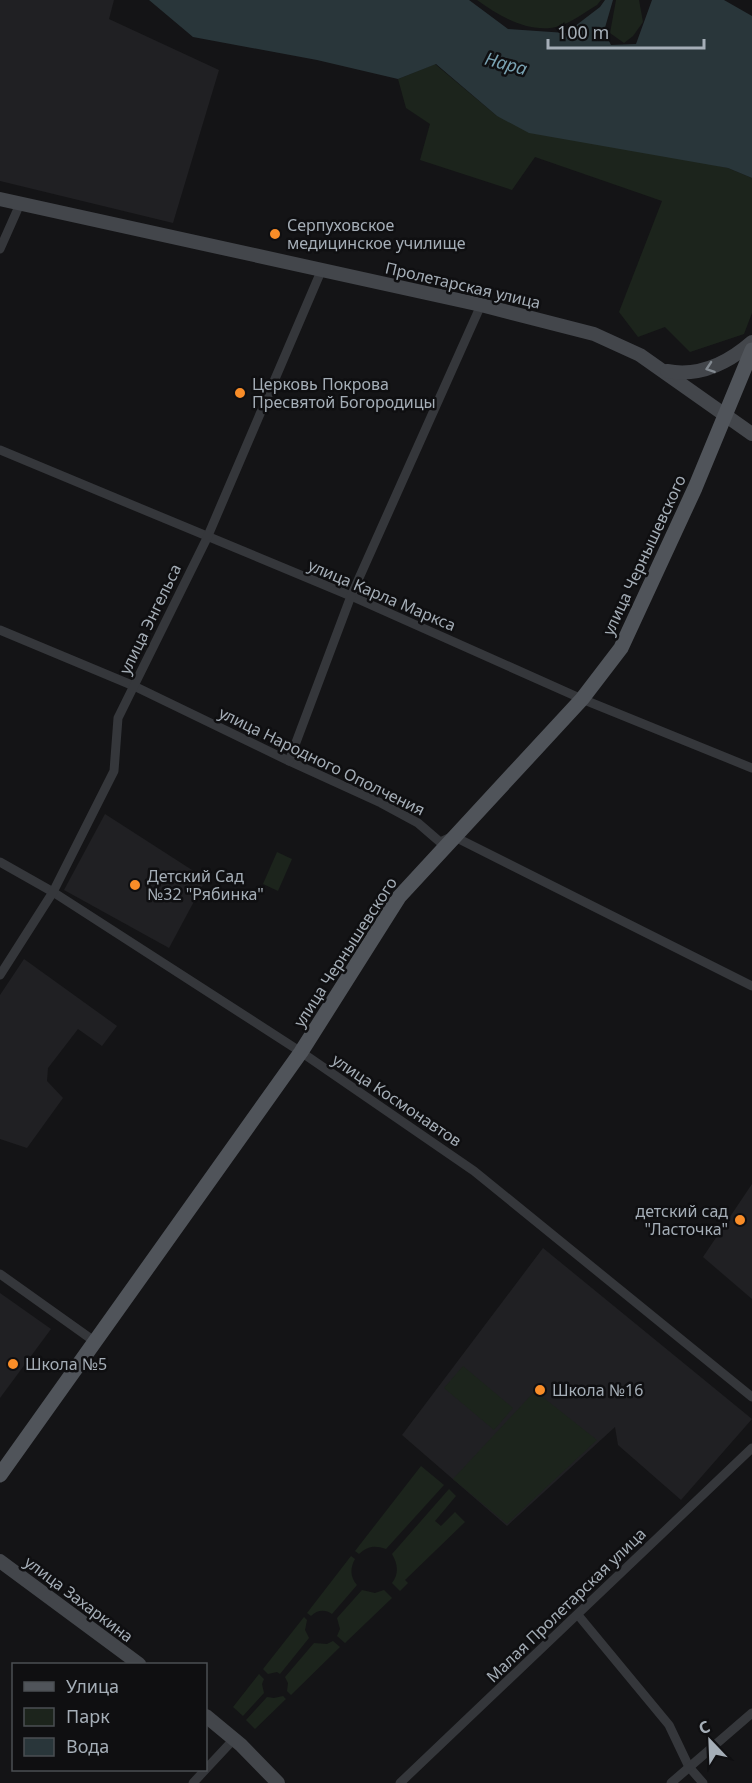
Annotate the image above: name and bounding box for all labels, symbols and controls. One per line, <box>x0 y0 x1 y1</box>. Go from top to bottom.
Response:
scale bar <box>548 12 704 50</box>
text: 100 m <box>557 20 609 44</box>
water label: Нара <box>482 46 530 80</box>
place label: Серпуховское медицинское училище <box>287 214 466 254</box>
marker: Серпуховское медицинское училище <box>268 227 282 241</box>
street label: Пролетарская улица <box>383 256 543 314</box>
one-way arrow <box>705 360 715 373</box>
place label: Церковь Покрова Пресвятой Богородицы <box>252 373 436 413</box>
marker: Церковь Покрова Пресвятой Богородицы <box>233 386 247 400</box>
street label: улица Чернышевского <box>597 471 691 639</box>
street label: улица Карла Маркса <box>305 554 459 636</box>
street label: улица Энгельса <box>114 560 186 678</box>
street label: улица Народного Ополчения <box>215 701 429 821</box>
place label: Детский Сад №32 "Рябинка" <box>147 865 264 905</box>
street label: улица Чернышевского <box>288 873 402 1031</box>
marker: Детский Сад №32 "Рябинка" <box>128 878 142 892</box>
street label: улица Космонавтов <box>328 1048 466 1152</box>
place label: детский сад "Ласточка" <box>635 1200 728 1240</box>
marker: детский сад "Ласточка" <box>733 1213 747 1227</box>
place label: Школа №5 <box>25 1353 107 1375</box>
marker: Школа №5 <box>6 1357 20 1371</box>
place label: Школа №16 <box>552 1379 643 1401</box>
marker: Школа №16 <box>533 1383 547 1397</box>
street label: Малая Пролетарская улица <box>481 1523 651 1687</box>
street label: улица Захаркина <box>20 1551 138 1647</box>
legend <box>12 1663 207 1771</box>
text: Улица <box>66 1674 119 1698</box>
text: Парк <box>66 1704 110 1728</box>
north arrow <box>680 1711 740 1771</box>
text: С <box>695 1715 713 1739</box>
text: Вода <box>66 1734 109 1758</box>

